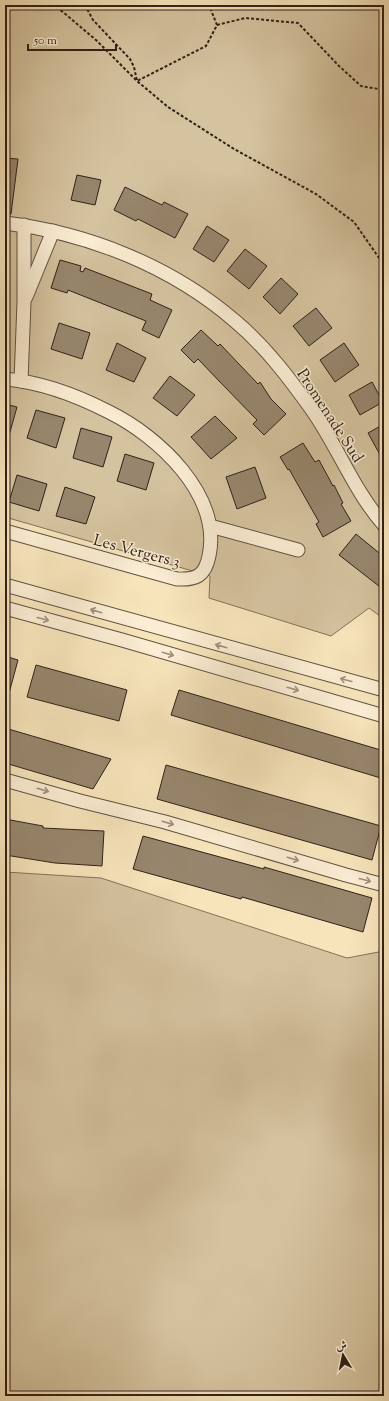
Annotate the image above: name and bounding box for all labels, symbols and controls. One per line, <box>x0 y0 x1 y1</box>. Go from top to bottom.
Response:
scale bar <box>28 26 116 52</box>
text: 50 m <box>33 32 57 50</box>
street label: Promenade Sud <box>290 365 368 468</box>
street label: Les Vergers 3 <box>90 530 182 575</box>
one-way arrow <box>90 606 103 614</box>
one-way arrow <box>36 615 49 623</box>
one-way arrow <box>215 642 228 649</box>
one-way arrow <box>161 650 174 658</box>
one-way arrow <box>340 676 353 683</box>
one-way arrow <box>286 686 299 694</box>
one-way arrow <box>36 787 49 795</box>
one-way arrow <box>162 820 175 827</box>
one-way arrow <box>286 856 299 863</box>
one-way arrow <box>358 877 371 884</box>
north arrow <box>323 1335 363 1375</box>
text: ش <box>335 1337 348 1355</box>

